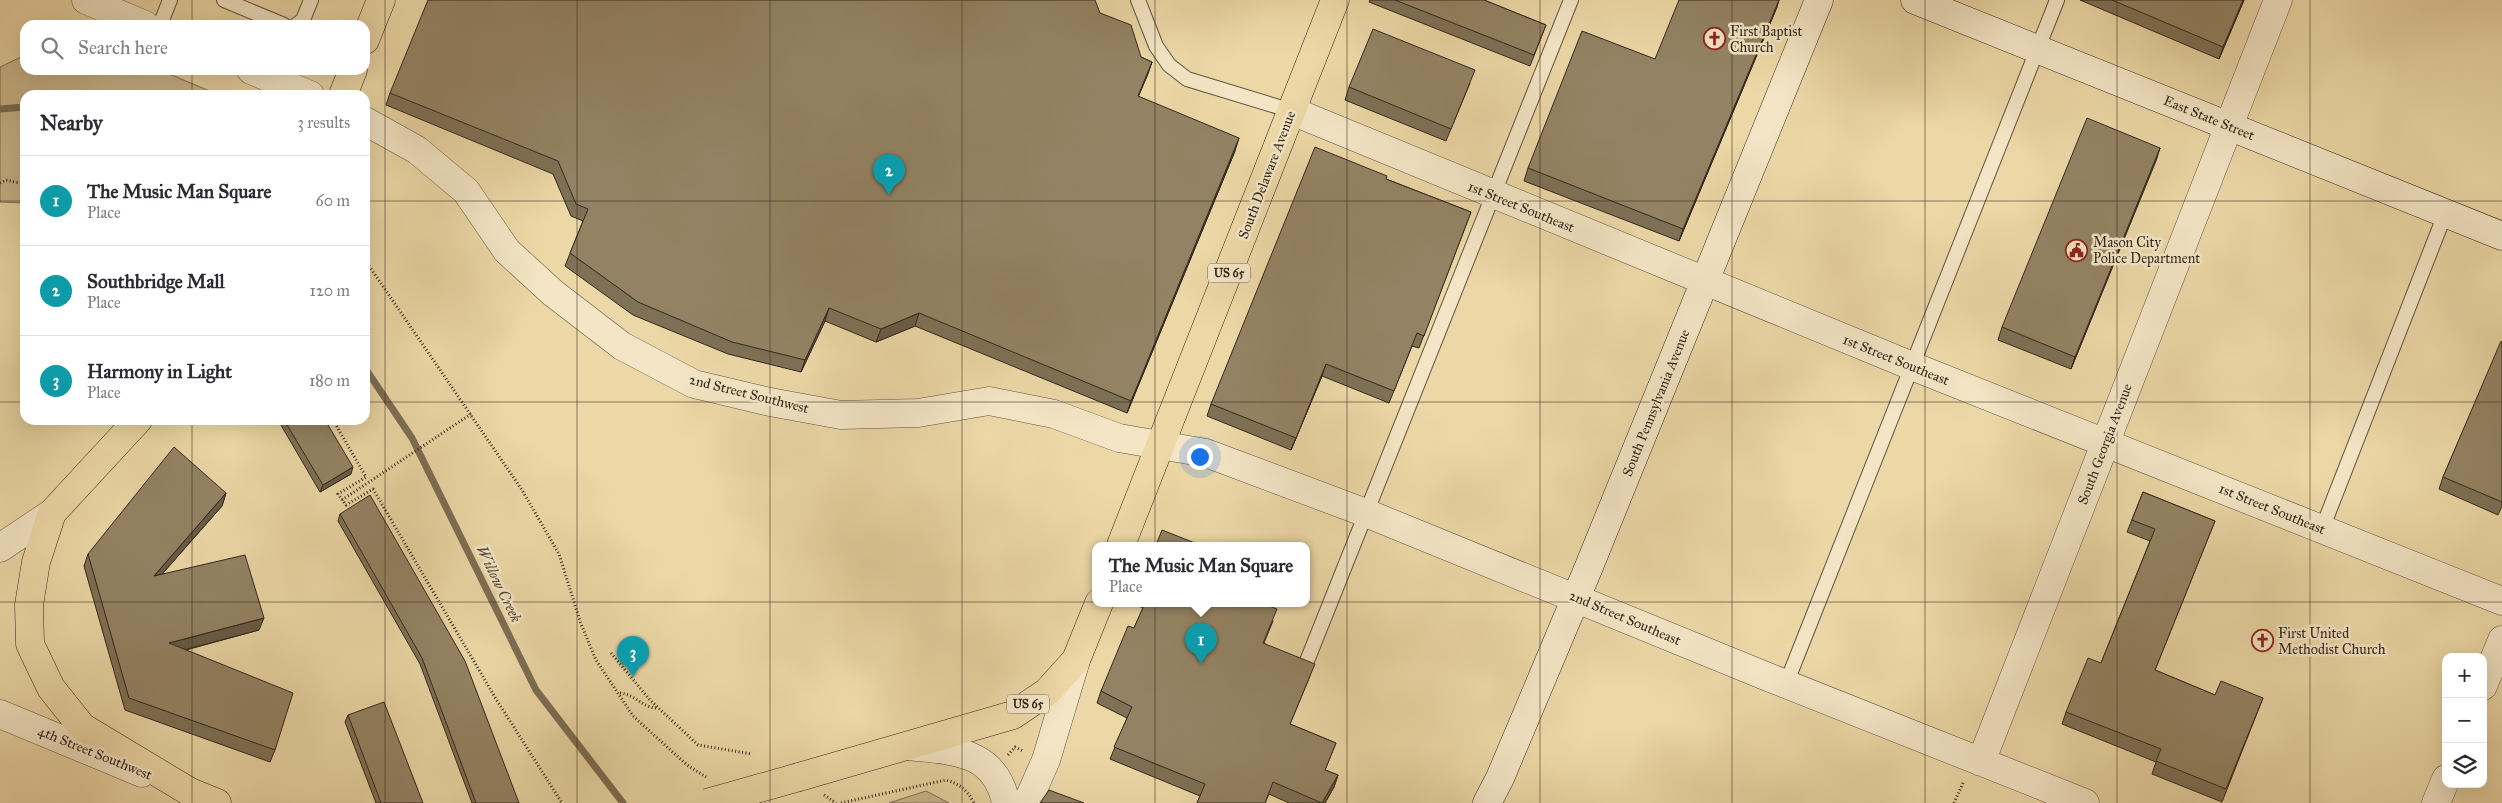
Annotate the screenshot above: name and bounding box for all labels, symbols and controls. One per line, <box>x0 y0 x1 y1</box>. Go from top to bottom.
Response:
search box <box>20 20 370 75</box>
place label: First Baptist Church <box>1730 23 1802 56</box>
church icon: First Baptist Church <box>1702 27 1726 51</box>
icon: search <box>38 34 66 62</box>
text: Search here <box>78 36 168 59</box>
street label: East State Street <box>2161 92 2257 144</box>
street label: South Delaware Avenue <box>1235 108 1299 242</box>
text: Nearby <box>40 110 103 136</box>
text: 3 results <box>297 113 350 132</box>
pin: 2 <box>873 154 905 195</box>
street label: 1st Street Southeast <box>1465 178 1577 236</box>
text: The Music Man Square <box>87 180 271 203</box>
text: 1 <box>53 191 59 210</box>
text: 60 m <box>316 191 350 210</box>
text: Place <box>87 203 121 222</box>
place label: Mason City Police Department <box>2093 234 2200 267</box>
public building icon: Mason City Police Department <box>2065 238 2089 262</box>
road number: US 65 <box>1208 264 1250 282</box>
text: Southbridge Mall <box>87 270 225 293</box>
text: 2 <box>52 281 60 300</box>
text: 120 m <box>310 281 350 300</box>
text: Place <box>87 293 121 312</box>
street label: South Pennsylvania Avenue <box>1619 327 1693 479</box>
street label: 1st Street Southeast <box>1840 331 1952 389</box>
text: Harmony in Light <box>87 360 232 383</box>
text: 3 <box>53 371 59 390</box>
text: 180 m <box>309 371 350 390</box>
street label: 2nd Street Southwest <box>687 371 811 417</box>
street label: South Georgia Avenue <box>2074 381 2136 507</box>
text: Place <box>87 383 121 402</box>
your location <box>1187 444 1213 470</box>
street label: 1st Street Southeast <box>2216 480 2328 538</box>
popup <box>1092 542 1310 607</box>
water label: Willow Creek <box>473 543 525 626</box>
text: The Music Man Square <box>1109 554 1293 577</box>
text: Place <box>1109 577 1143 596</box>
street label: 2nd Street Southeast <box>1567 587 1683 649</box>
pin: 1 <box>1185 623 1217 664</box>
place label: First United Methodist Church <box>2278 625 2386 658</box>
church icon: First United Methodist Church <box>2250 629 2274 653</box>
pin: 3 <box>617 636 649 677</box>
map controls <box>2442 653 2487 788</box>
button: + <box>2442 653 2487 698</box>
road number: US 65 <box>1007 694 1049 714</box>
button: − <box>2442 698 2487 743</box>
street label: 4th Street Southwest <box>35 722 155 784</box>
button: layers <box>2442 743 2487 788</box>

